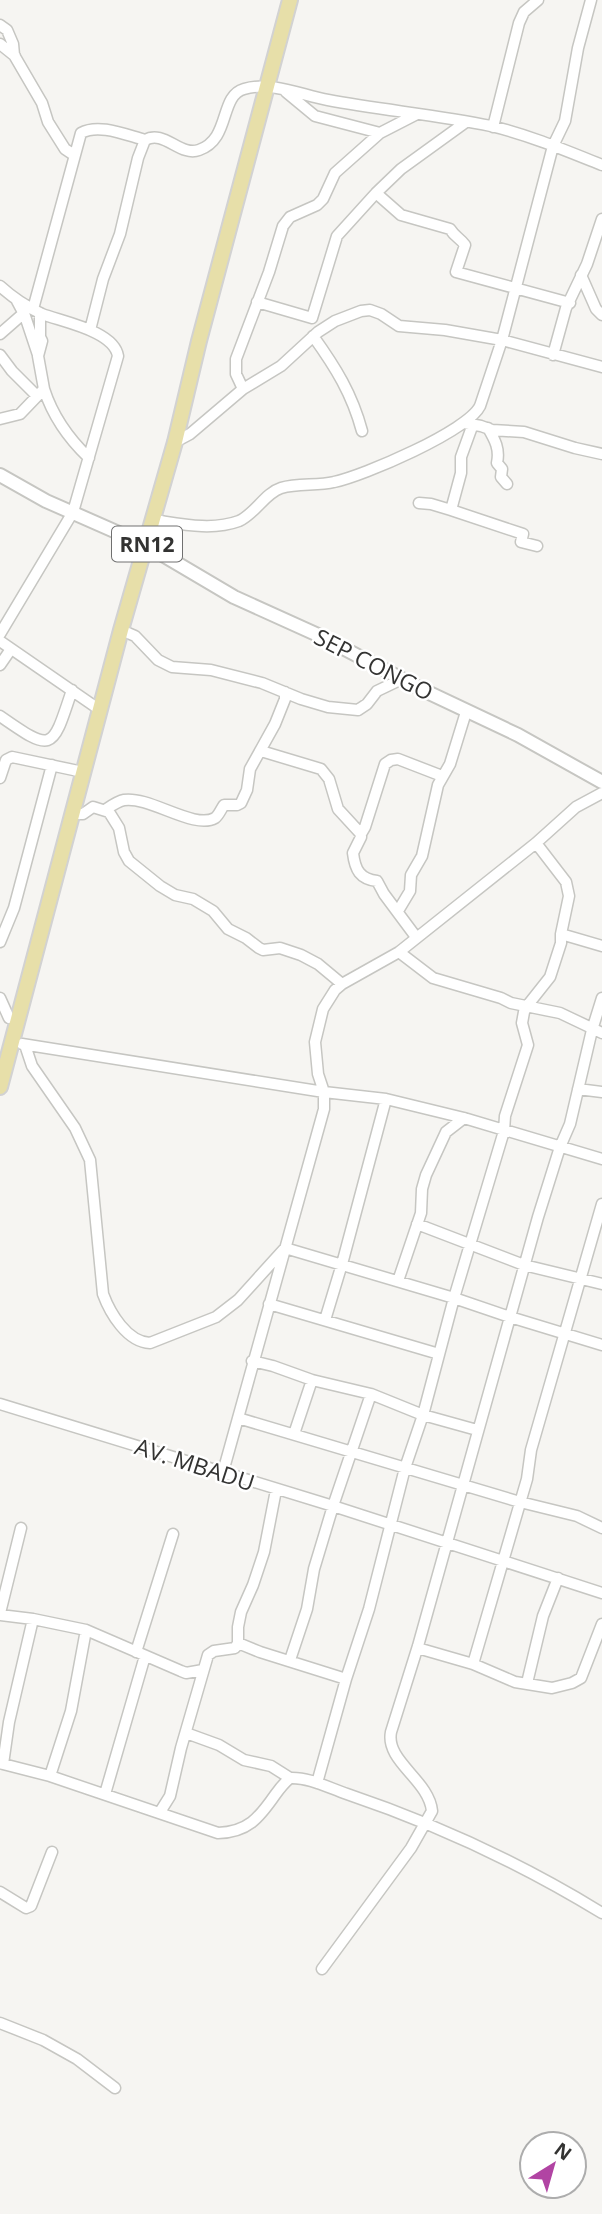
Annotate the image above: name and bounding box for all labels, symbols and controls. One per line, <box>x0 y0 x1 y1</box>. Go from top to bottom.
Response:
road number: RN12 <box>112 526 182 562</box>
street label: SEP CONGO <box>309 620 439 708</box>
street label: AV. MBADU <box>131 1430 259 1498</box>
north arrow <box>518 2130 588 2200</box>
text: N <box>549 2136 577 2166</box>

